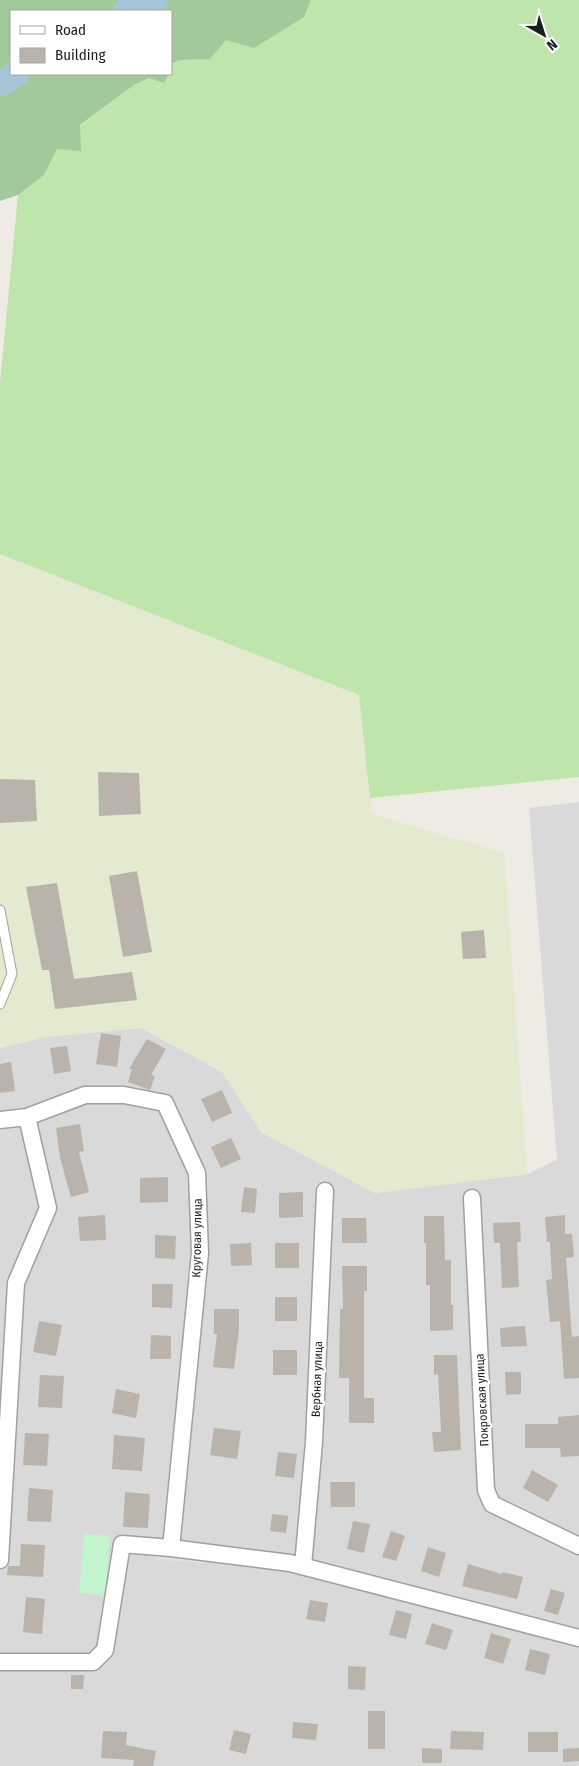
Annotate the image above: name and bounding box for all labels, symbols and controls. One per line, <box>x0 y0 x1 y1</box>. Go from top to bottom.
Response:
legend <box>10 10 172 75</box>
north arrow <box>519 10 569 60</box>
text: Road <box>55 21 86 39</box>
text: N <box>543 35 560 54</box>
text: Building <box>55 46 106 64</box>
street label: Круговая улица <box>189 1198 205 1278</box>
street label: Вербная улица <box>309 1341 325 1417</box>
street label: Покровская улица <box>473 1353 491 1447</box>

